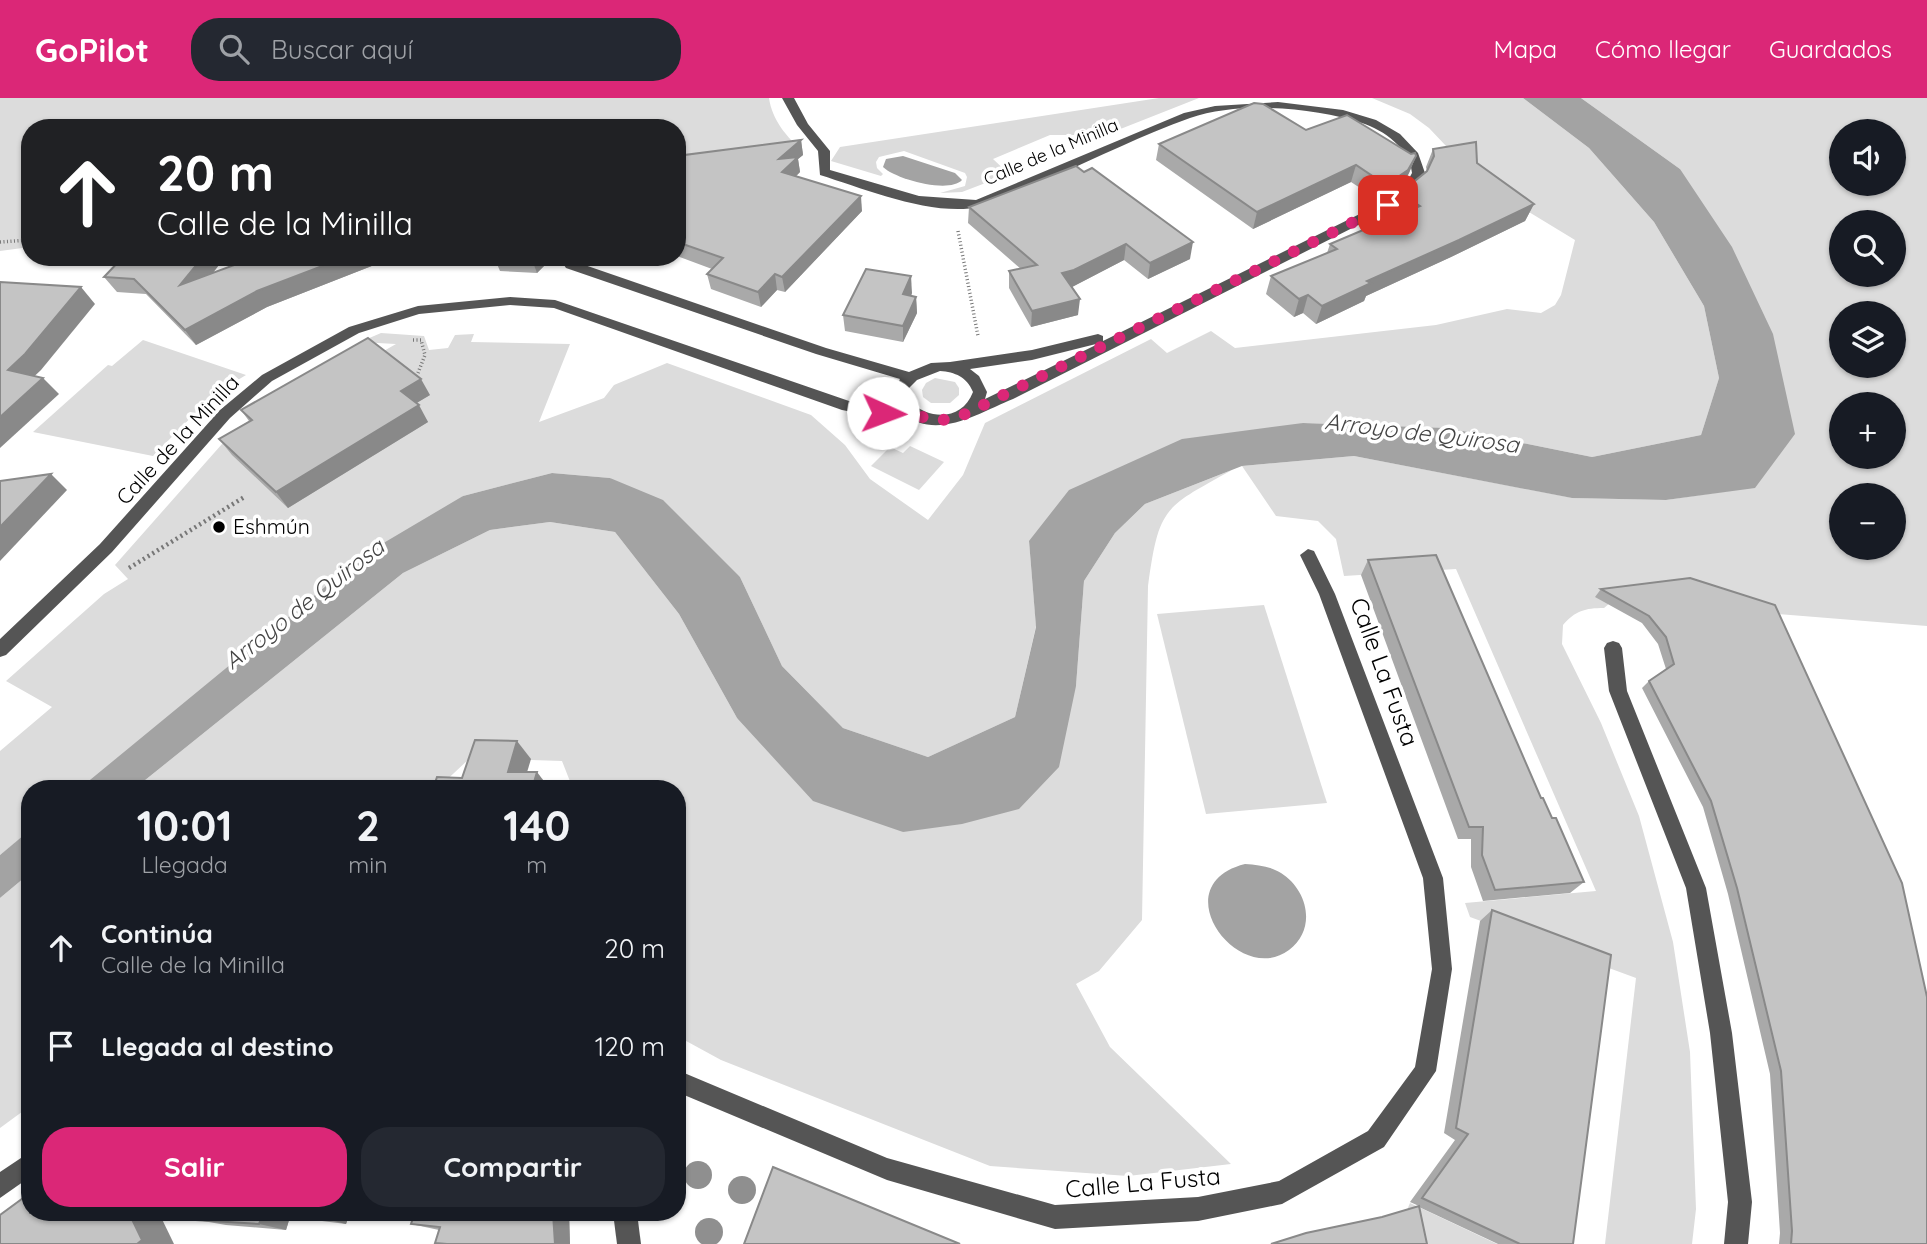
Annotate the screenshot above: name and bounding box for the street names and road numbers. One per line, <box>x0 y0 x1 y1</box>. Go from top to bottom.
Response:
street label: Calle de la Minilla <box>980 113 1122 190</box>
street label: Calle de la Minilla <box>110 369 244 510</box>
street label: Calle La Fusta <box>1344 593 1426 750</box>
street label: Calle La Fusta <box>1064 1160 1222 1204</box>

